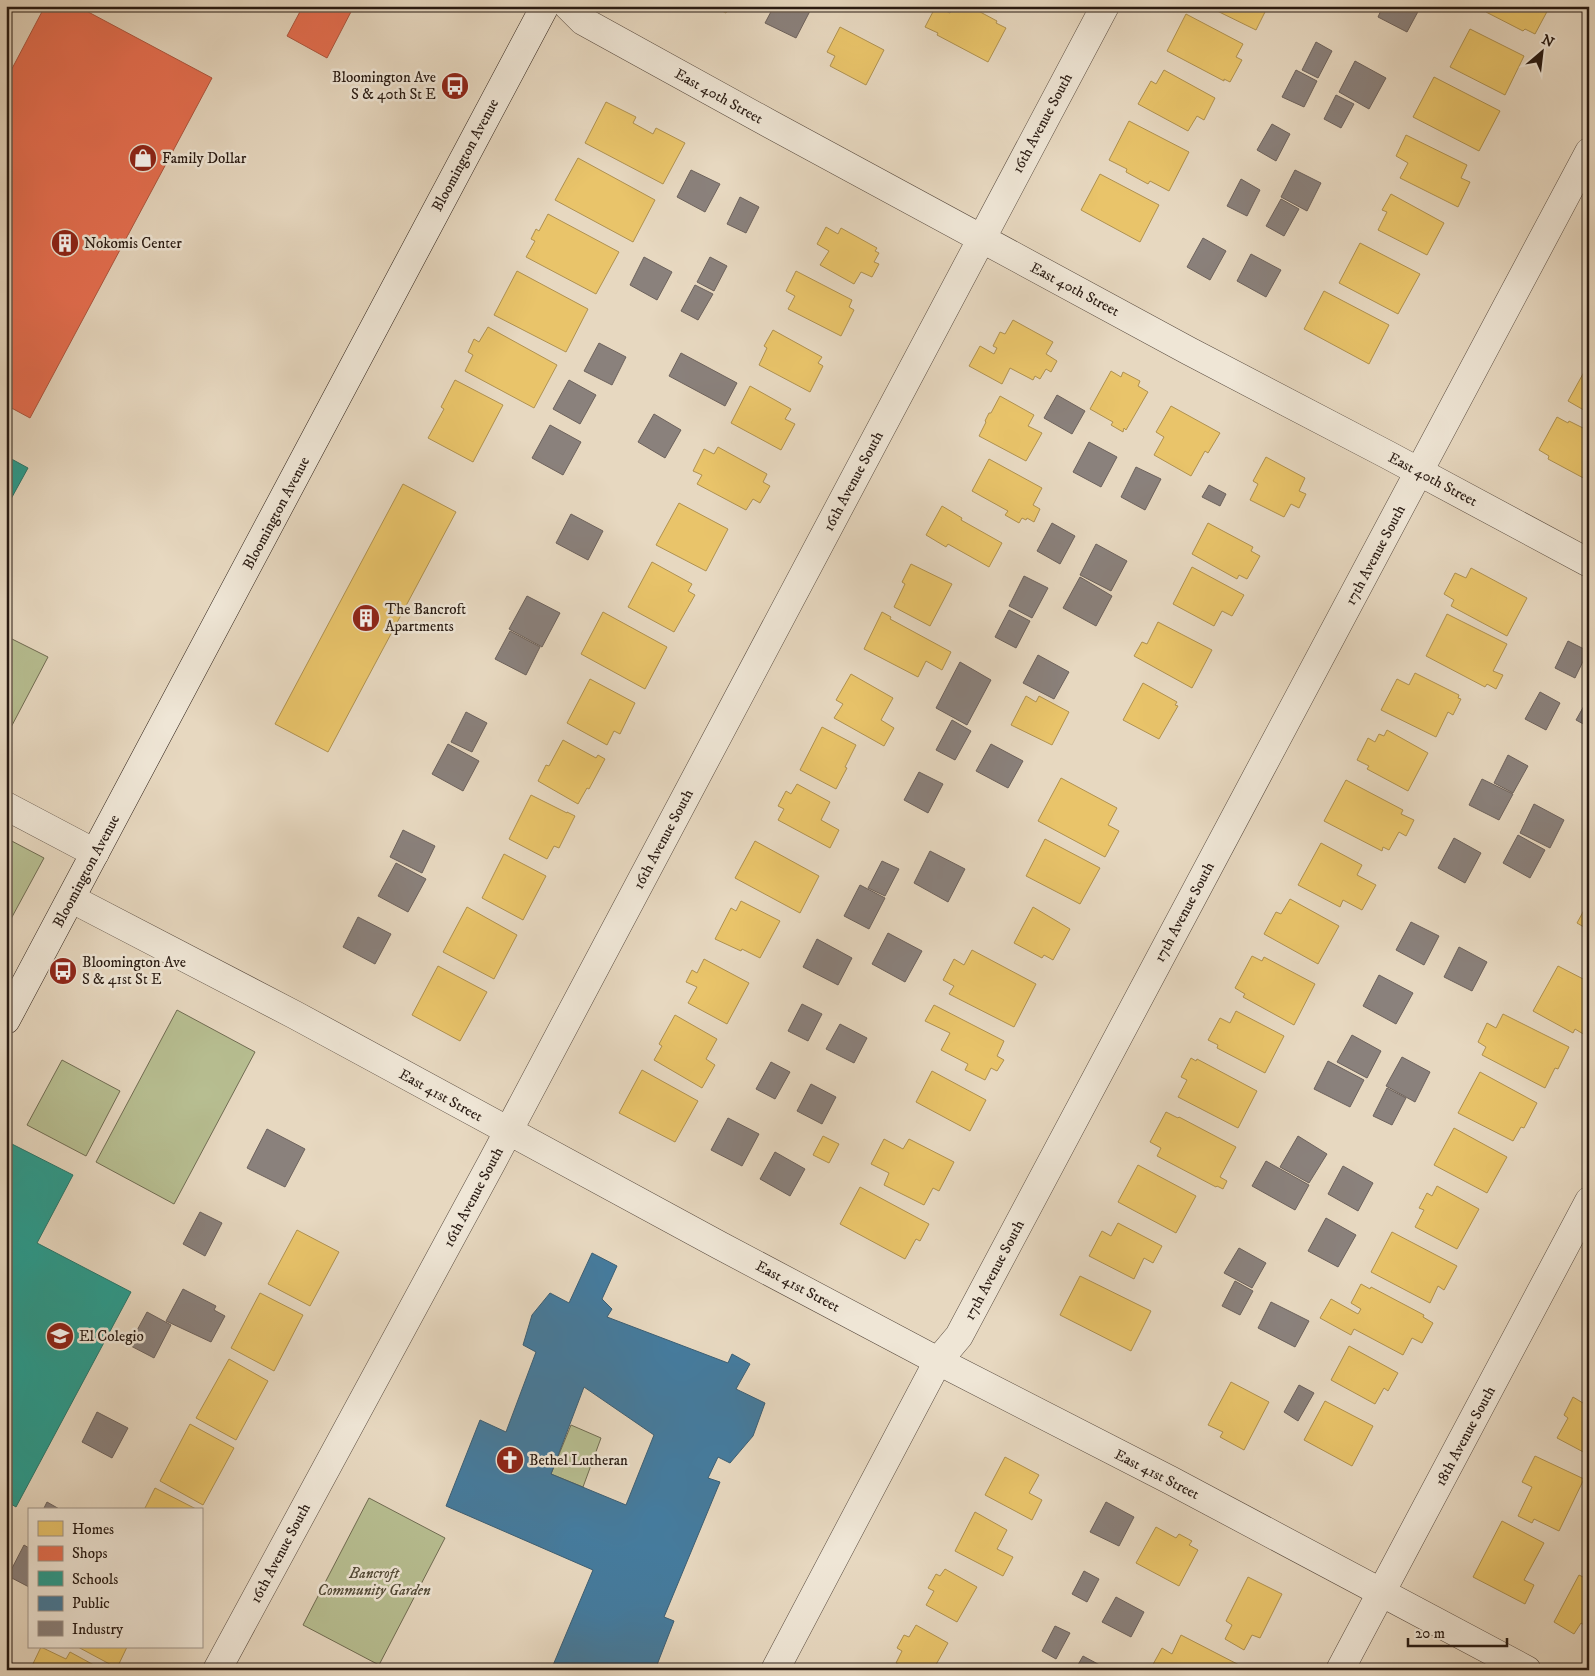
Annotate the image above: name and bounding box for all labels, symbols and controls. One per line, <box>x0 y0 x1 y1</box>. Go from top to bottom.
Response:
north arrow <box>1518 28 1568 78</box>
text: N <box>1538 31 1557 52</box>
street label: East 40th Street <box>671 64 766 129</box>
place label: Bloomington Ave S & 40th St E <box>332 68 436 104</box>
street label: 16th Avenue South <box>1008 70 1077 177</box>
bus stop icon: Bloomington Ave S & 40th St E <box>440 71 470 101</box>
street label: Bloomington Avenue <box>428 96 503 215</box>
shop icon: Family Dollar <box>128 143 158 173</box>
place label: Family Dollar <box>162 149 247 168</box>
building icon: Nokomis Center <box>50 228 80 258</box>
place label: Nokomis Center <box>84 234 182 253</box>
street label: East 40th Street <box>1027 258 1123 321</box>
street label: 16th Avenue South <box>819 428 888 535</box>
street label: East 40th Street <box>1385 448 1481 511</box>
street label: Bloomington Avenue <box>239 454 314 573</box>
street label: 17th Avenue South <box>1341 502 1410 609</box>
place label: The Bancroft Apartments <box>385 600 466 636</box>
building icon: The Bancroft Apartments <box>351 603 381 633</box>
street label: 16th Avenue South <box>629 786 698 893</box>
street label: Bloomington Avenue <box>49 812 124 931</box>
street label: 17th Avenue South <box>1150 859 1219 966</box>
place label: Bloomington Ave S & 41st St E <box>82 953 186 989</box>
bus stop icon: Bloomington Ave S & 41st St E <box>48 956 78 986</box>
street label: East 41st Street <box>396 1065 486 1126</box>
street label: 16th Avenue South <box>439 1144 508 1251</box>
street label: 17th Avenue South <box>960 1217 1029 1324</box>
street label: East 41st Street <box>752 1256 843 1317</box>
school or university icon: El Colegio <box>45 1321 75 1351</box>
place label: El Colegio <box>79 1327 144 1346</box>
street label: 18th Avenue South <box>1431 1383 1500 1489</box>
church icon: Bethel Lutheran <box>495 1445 525 1475</box>
street label: East 41st Street <box>1111 1445 1203 1504</box>
place label: Bethel Lutheran <box>529 1451 628 1470</box>
street label: 16th Avenue South <box>246 1500 315 1607</box>
legend <box>28 1508 202 1648</box>
text: Homes <box>72 1520 114 1539</box>
text: Shops <box>72 1544 108 1563</box>
park label: Bancroft Community Garden <box>317 1564 431 1600</box>
text: Schools <box>72 1570 118 1589</box>
text: Public <box>72 1594 110 1613</box>
scale bar <box>1408 1616 1506 1648</box>
text: Industry <box>72 1620 124 1639</box>
text: 20 m <box>1415 1624 1445 1643</box>

